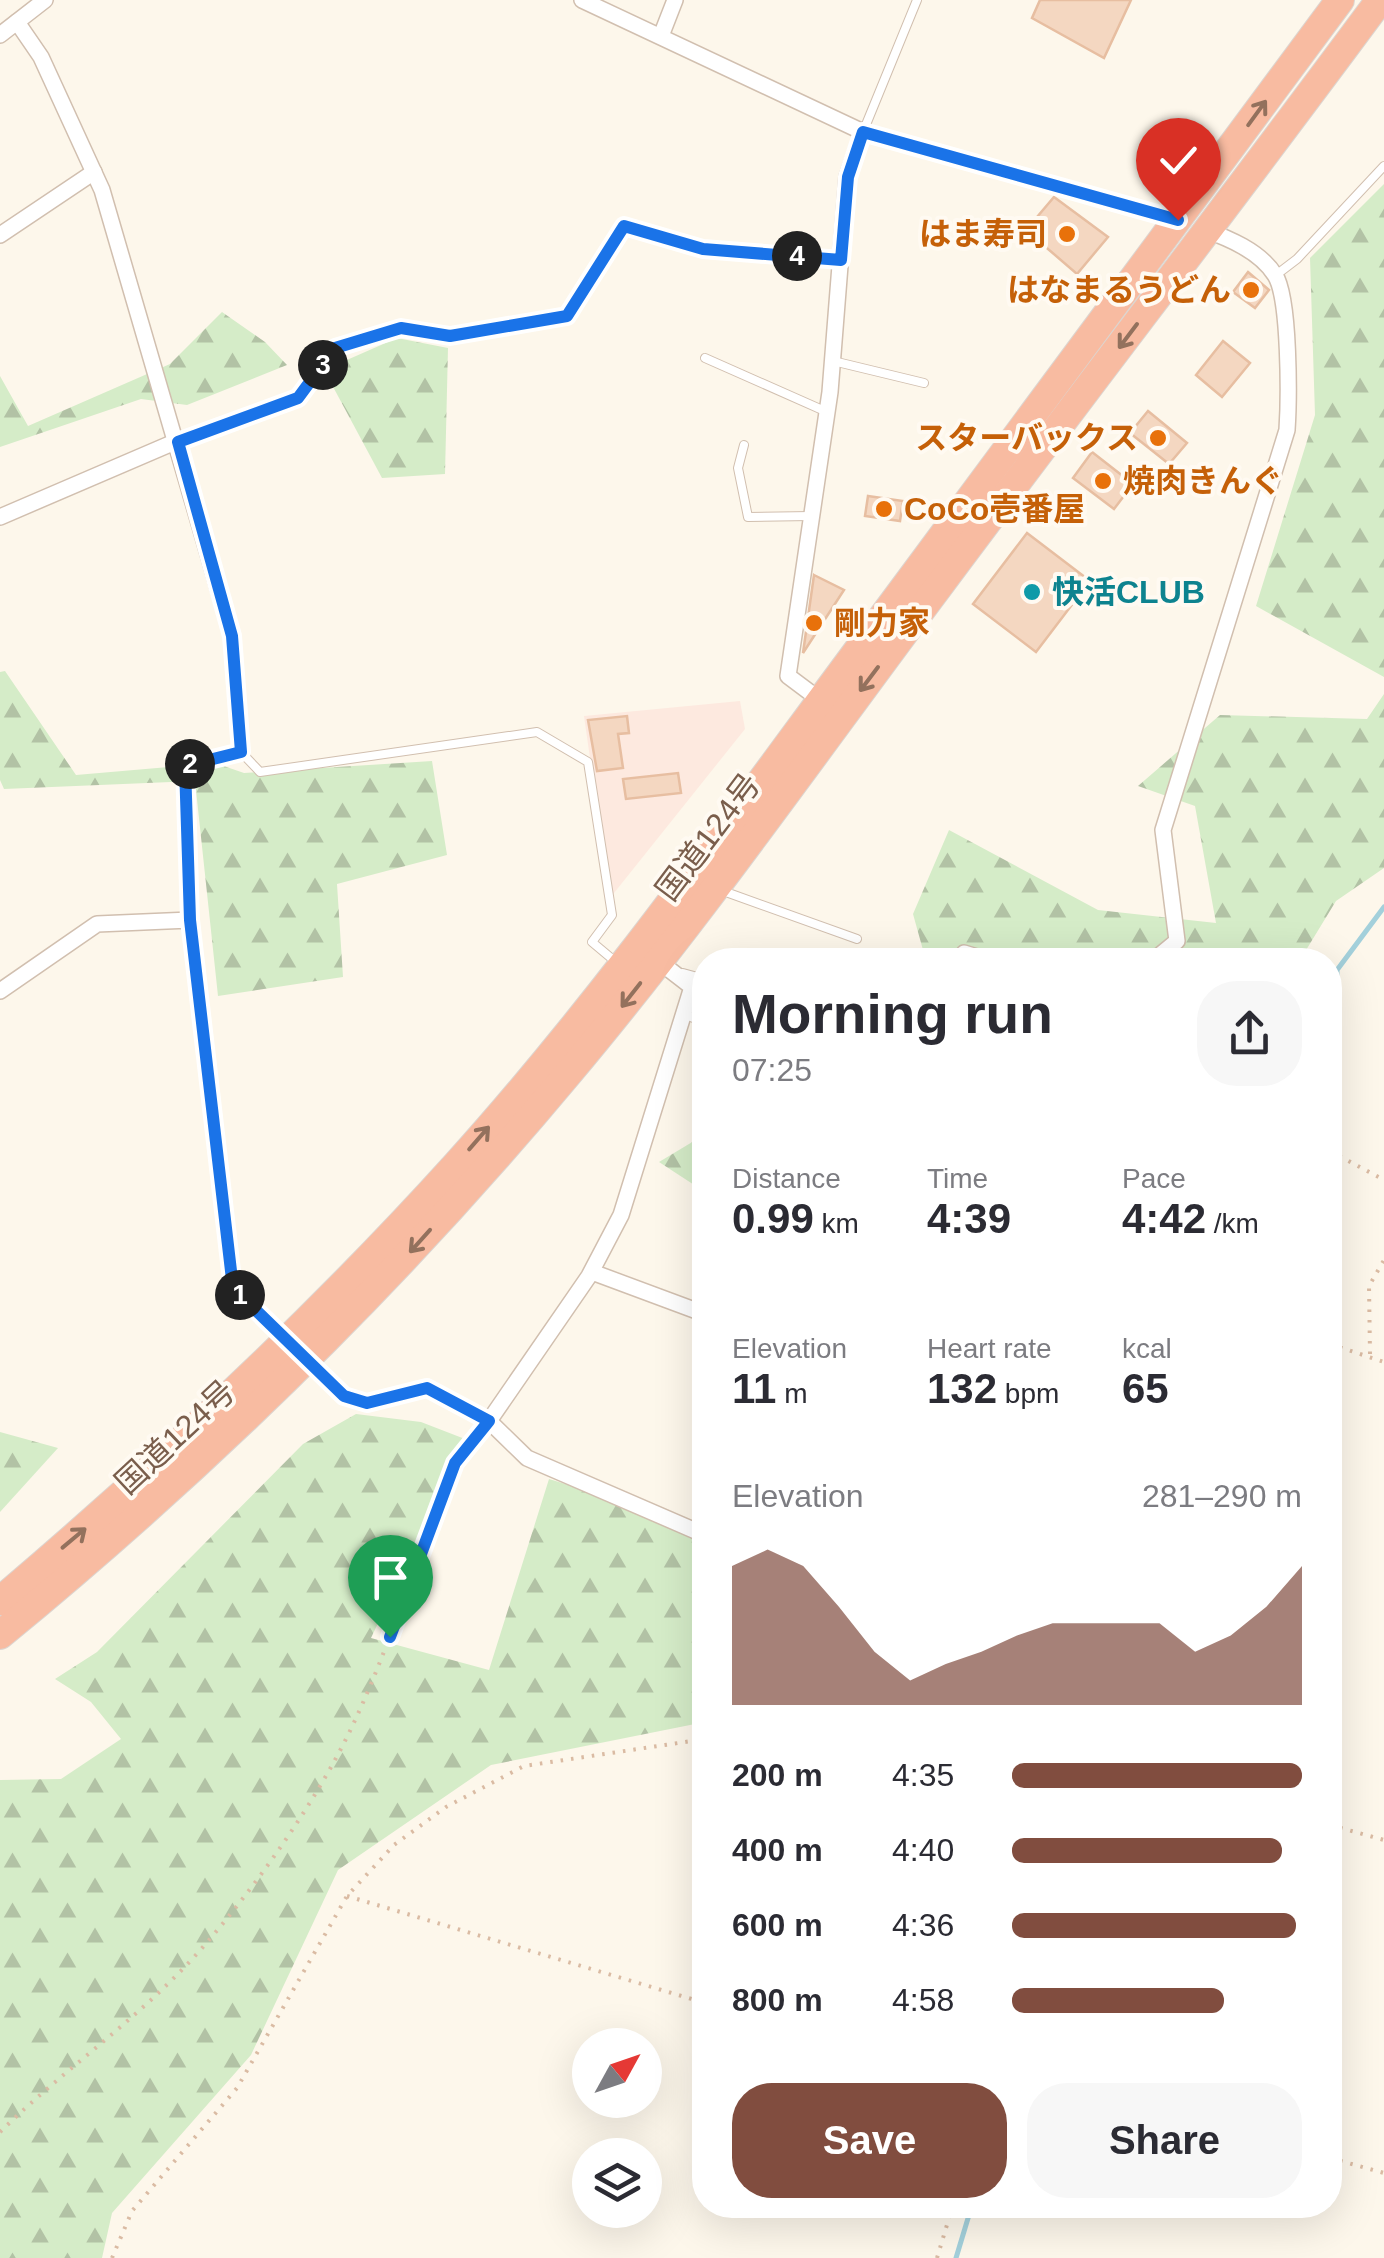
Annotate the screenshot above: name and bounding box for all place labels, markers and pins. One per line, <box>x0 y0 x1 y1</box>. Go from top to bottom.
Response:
pin <box>1136 118 1221 221</box>
place label: はま寿司 <box>919 216 1047 252</box>
marker: はま寿司 <box>1056 223 1078 245</box>
pin: 4 <box>772 231 822 281</box>
place label: はなまるうどん <box>1007 272 1231 308</box>
marker: はなまるうどん <box>1240 279 1262 301</box>
pin: 3 <box>298 340 348 390</box>
place label: スターバックス <box>915 420 1138 456</box>
marker: スターバックス <box>1147 427 1169 449</box>
place label: 焼肉きんぐ <box>1123 463 1283 499</box>
marker: 焼肉きんぐ <box>1092 470 1114 492</box>
place label: CoCo壱番屋 <box>904 491 1085 527</box>
marker: CoCo壱番屋 <box>873 498 895 520</box>
place label: 快活CLUB <box>1052 574 1205 610</box>
marker: 快活CLUB <box>1021 581 1043 603</box>
place label: 剛力家 <box>834 605 930 641</box>
marker: 剛力家 <box>803 612 825 634</box>
pin: 2 <box>165 739 215 789</box>
pin: 1 <box>215 1270 265 1320</box>
pin <box>348 1535 433 1638</box>

